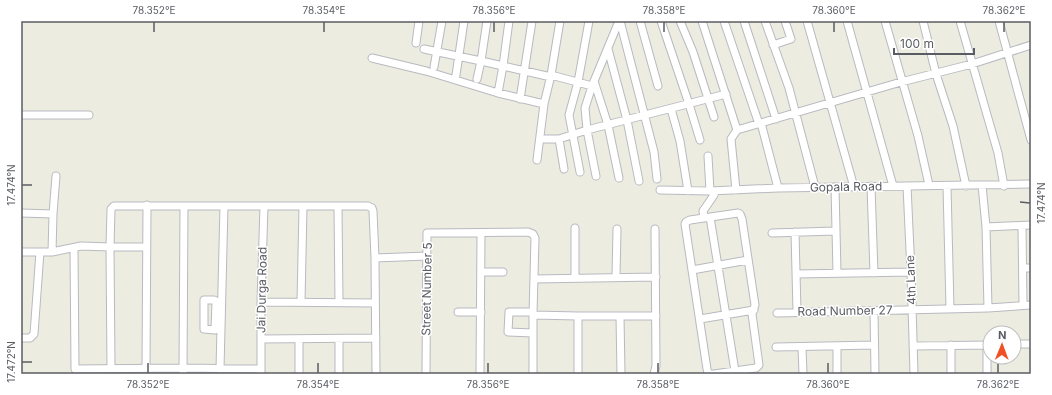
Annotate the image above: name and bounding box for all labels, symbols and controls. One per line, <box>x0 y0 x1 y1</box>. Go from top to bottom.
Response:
text: 78.352°E <box>132 4 176 16</box>
text: 78.354°E <box>302 4 346 16</box>
text: 78.356°E <box>472 4 516 16</box>
text: 78.358°E <box>643 4 685 16</box>
text: 78.360°E <box>812 4 856 16</box>
text: 78.362°E <box>982 4 1026 16</box>
scale bar <box>894 30 974 56</box>
text: 100 m <box>900 36 934 51</box>
text: 17.474°N <box>5 164 17 206</box>
street label: Gopala Road <box>810 178 882 195</box>
text: 17.474°N <box>1035 182 1047 224</box>
street label: Street Number 5 <box>418 242 435 336</box>
street label: Jai Durga Road <box>253 247 270 333</box>
street label: 4th Lane <box>902 255 919 305</box>
street label: Road Number 27 <box>797 302 893 319</box>
north arrow <box>982 325 1022 365</box>
text: N <box>998 328 1006 342</box>
text: 17.472°N <box>5 341 17 383</box>
text: 78.352°E <box>126 378 170 390</box>
text: 78.354°E <box>296 378 340 390</box>
text: 78.356°E <box>466 378 510 390</box>
text: 78.358°E <box>637 378 679 390</box>
text: 78.360°E <box>806 378 850 390</box>
text: 78.362°E <box>976 378 1020 390</box>

